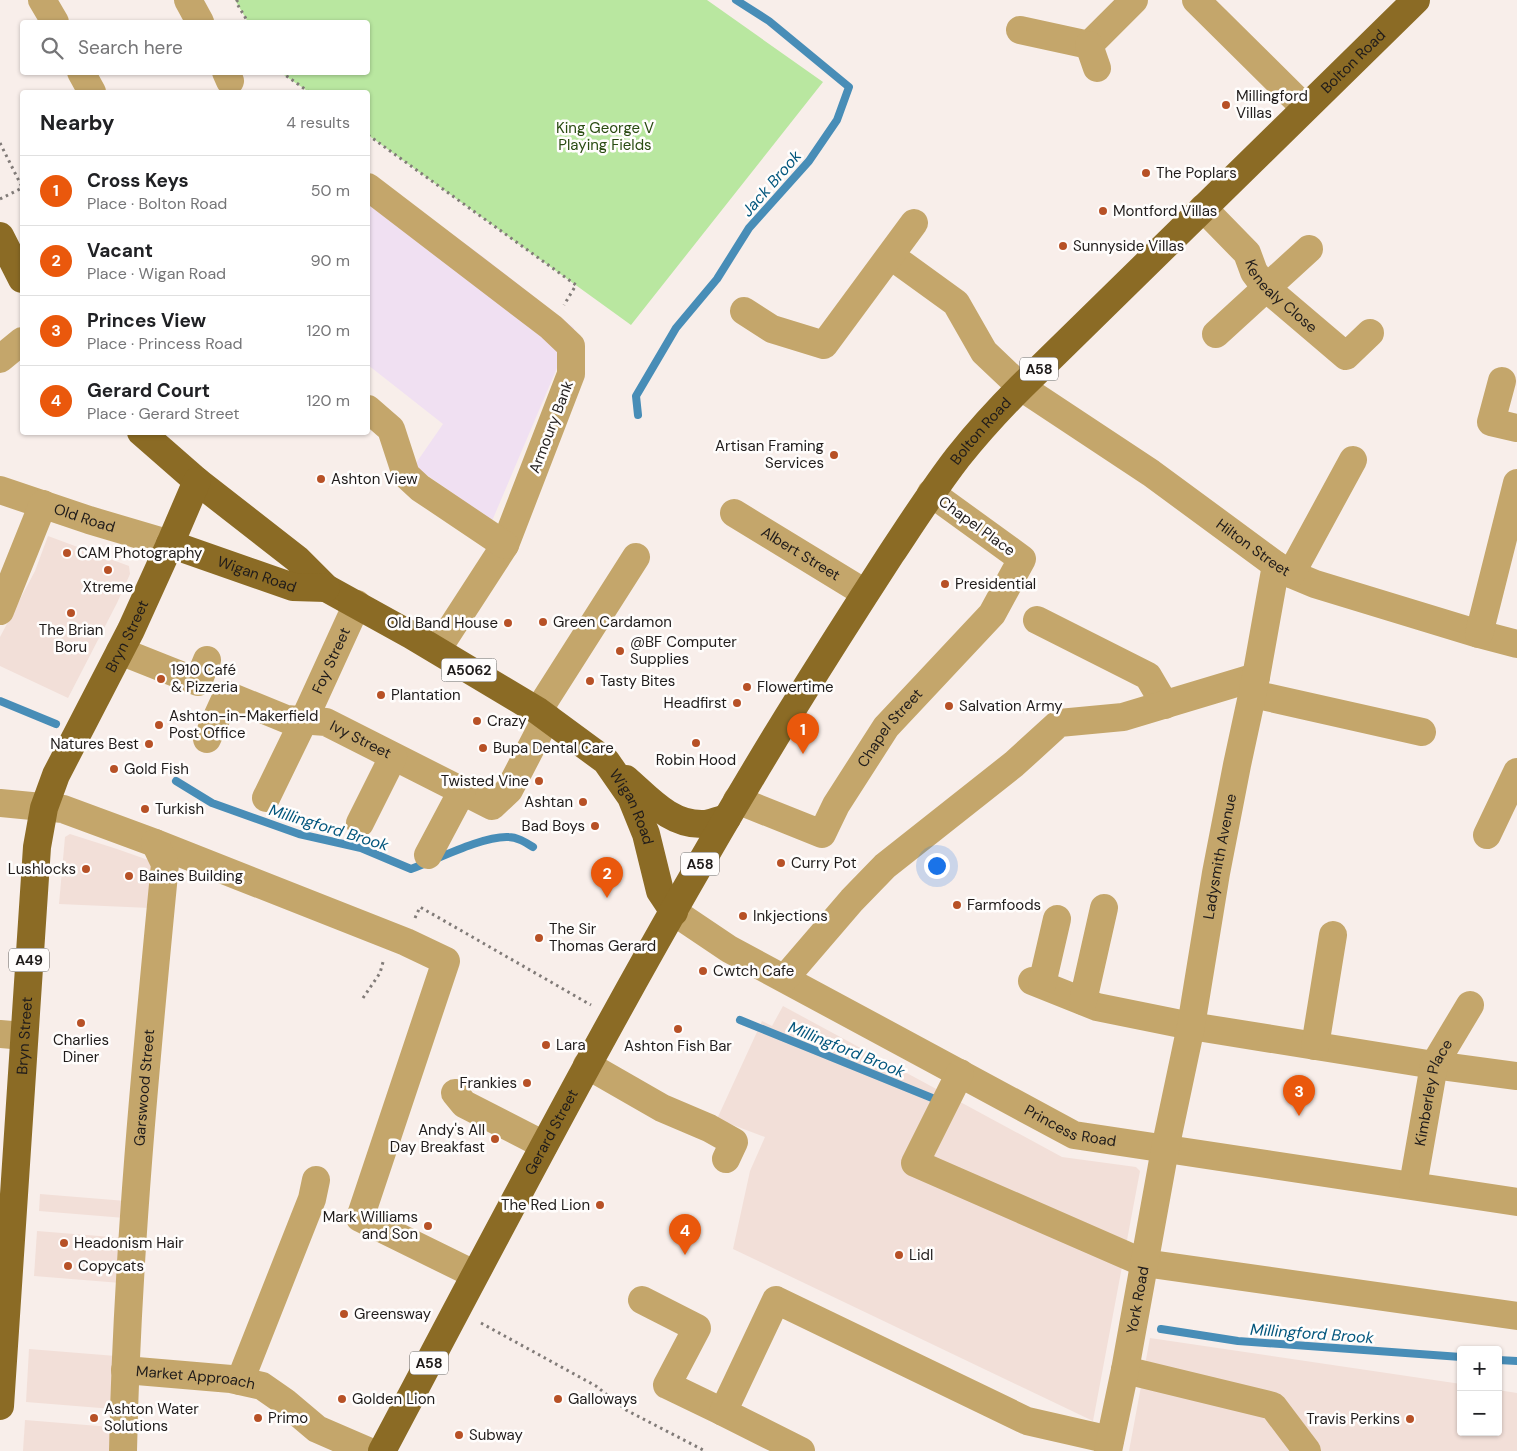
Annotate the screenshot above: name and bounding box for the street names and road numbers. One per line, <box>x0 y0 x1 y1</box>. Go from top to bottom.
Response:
street label: Bolton Road <box>1316 25 1390 98</box>
street label: Kenealy Close <box>1240 257 1321 337</box>
road number: A58 <box>1020 358 1058 380</box>
street label: Armoury Bank <box>524 377 578 476</box>
street label: Bolton Road <box>946 393 1016 469</box>
street label: Chapel Place <box>935 491 1019 561</box>
street label: Old Road <box>51 499 117 537</box>
street label: Hilton Street <box>1212 514 1294 581</box>
street label: Albert Street <box>757 522 844 586</box>
street label: Wigan Road <box>215 551 299 597</box>
street label: Bryn Street <box>101 597 153 676</box>
street label: Foy Street <box>307 624 355 697</box>
road number: A5062 <box>442 658 496 682</box>
street label: Chapel Street <box>853 684 927 771</box>
street label: Ivy Street <box>327 716 395 763</box>
street label: Wigan Road <box>605 765 658 847</box>
street label: Ladysmith Avenue <box>1199 792 1241 921</box>
road number: A58 <box>681 852 719 876</box>
road number: A49 <box>9 948 49 972</box>
street label: Bryn Street <box>12 996 37 1075</box>
street label: Garswood Street <box>129 1028 159 1147</box>
street label: Kimberley Place <box>1410 1035 1457 1148</box>
street label: Gerard Street <box>520 1086 583 1179</box>
street label: Princess Road <box>1021 1100 1118 1151</box>
street label: York Road <box>1122 1264 1154 1335</box>
road number: A58 <box>410 1352 448 1375</box>
street label: Market Approach <box>135 1361 257 1394</box>

